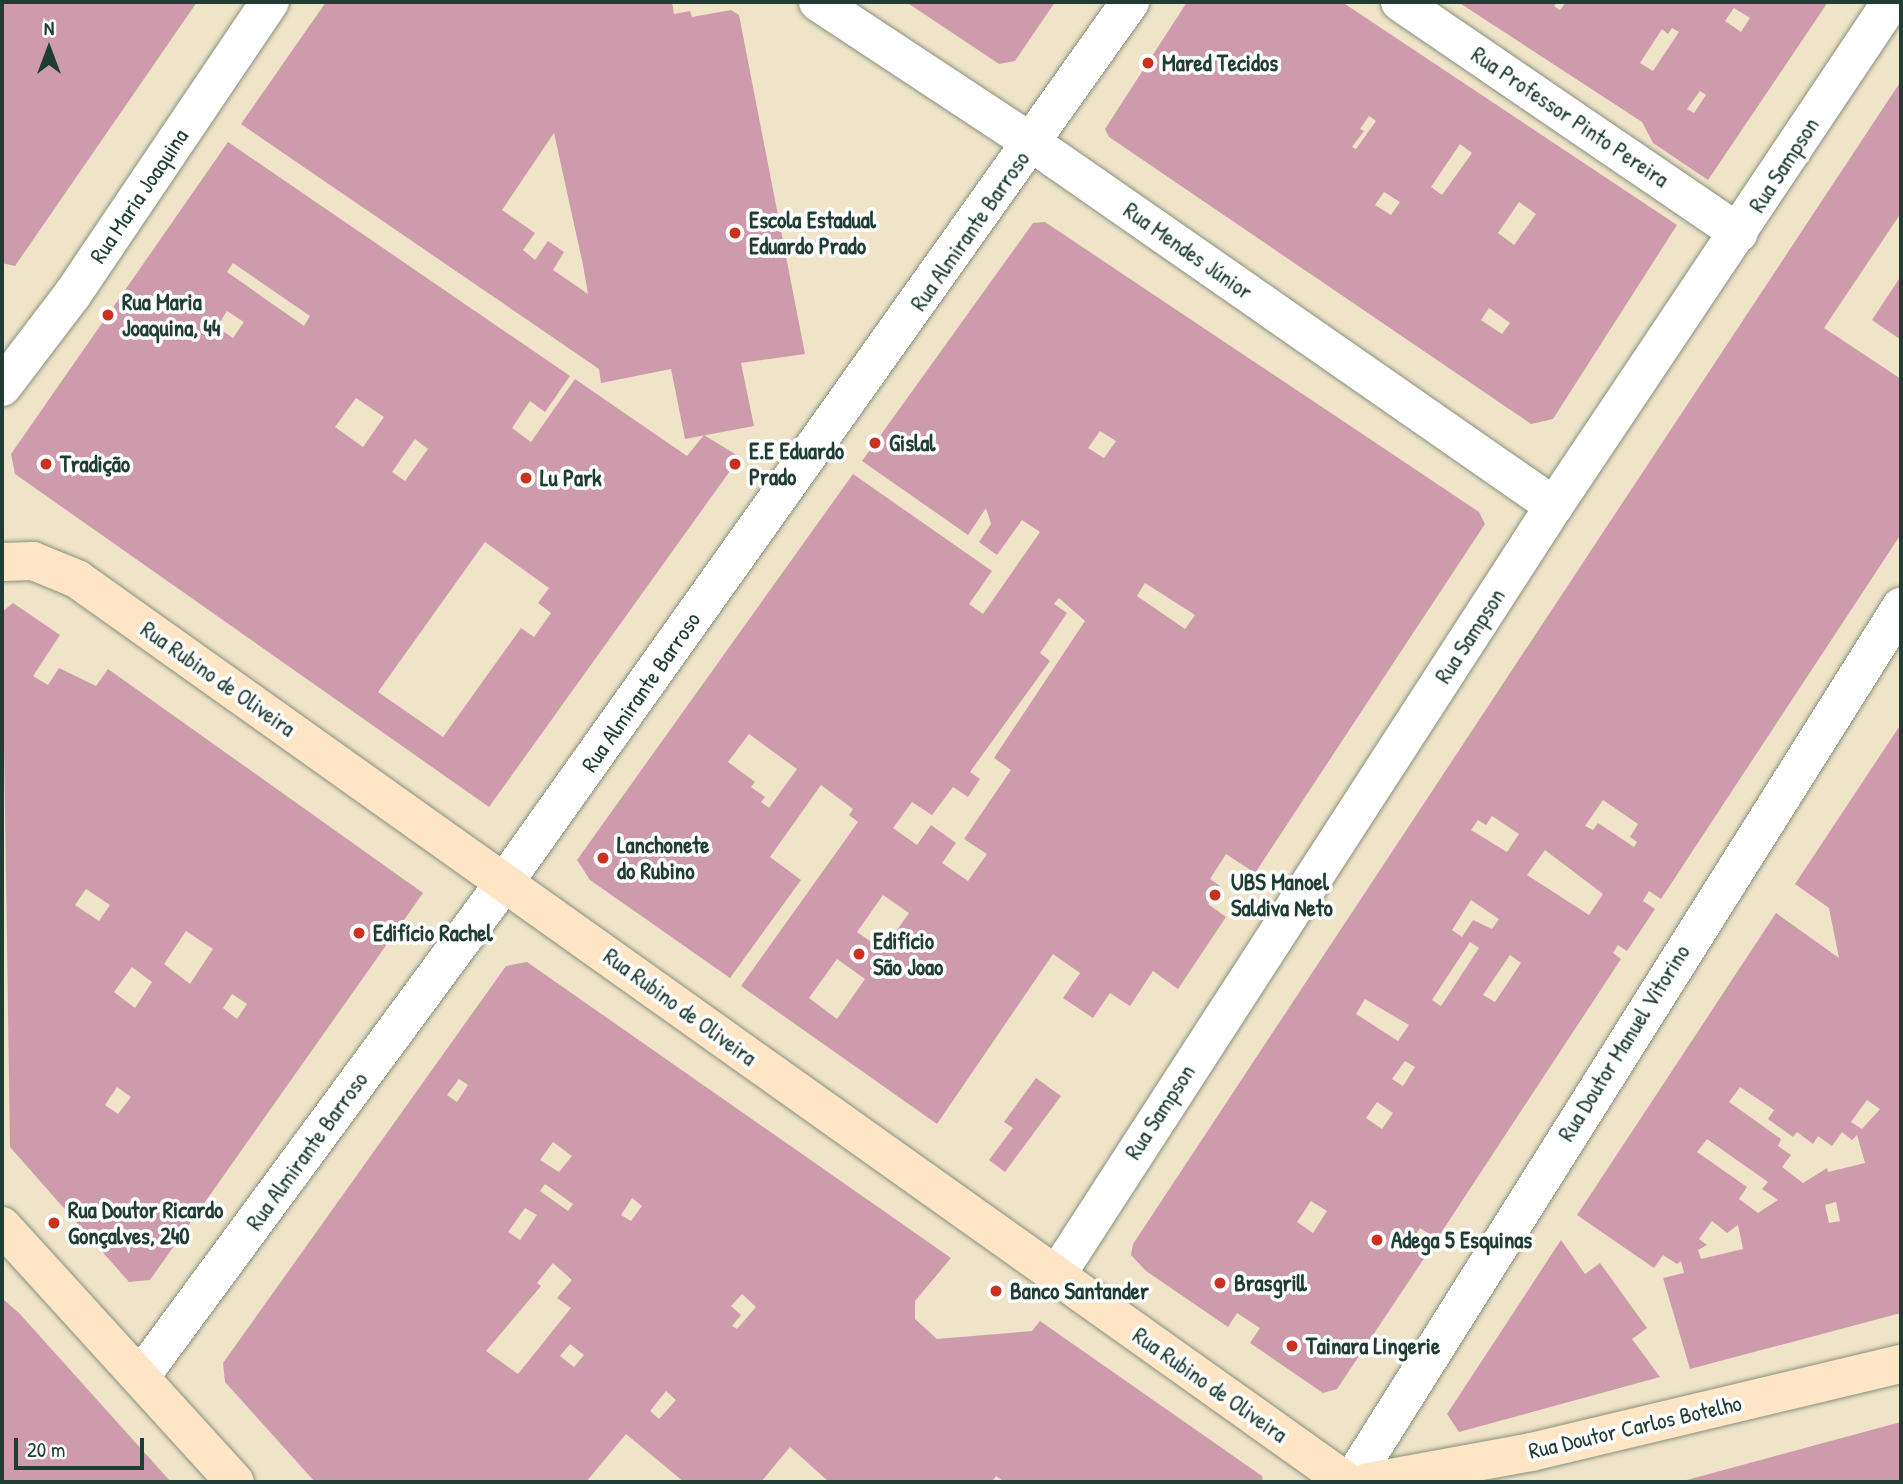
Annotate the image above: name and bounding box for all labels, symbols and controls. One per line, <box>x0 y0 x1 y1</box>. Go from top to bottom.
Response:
north arrow <box>14 14 84 84</box>
text: N <box>44 15 54 41</box>
street label: Rua Professor Pinto Pereira <box>1466 41 1674 193</box>
place label: Mared Tecidos <box>1162 49 1278 77</box>
marker: Mared Tecidos <box>1140 55 1156 71</box>
street label: Rua Sampson <box>1743 112 1825 218</box>
street label: Rua Maria Joaquina <box>84 124 194 268</box>
street label: Rua Almirante Barroso <box>905 146 1035 316</box>
street label: Rua Mendes Júnior <box>1118 196 1258 306</box>
place label: Escola Estadual Eduardo Prado <box>749 206 876 260</box>
marker: Escola Estadual Eduardo Prado <box>727 225 743 241</box>
place label: Rua Maria Joaquina, 44 <box>122 288 220 342</box>
marker: Rua Maria Joaquina, 44 <box>100 307 116 323</box>
place label: Gislal <box>889 429 935 457</box>
marker: Gislal <box>867 435 883 451</box>
place label: E.E Eduardo Prado <box>749 437 844 491</box>
place label: Tradição <box>60 450 130 478</box>
marker: Tradição <box>38 456 54 472</box>
marker: E.E Eduardo Prado <box>727 456 743 472</box>
place label: Lu Park <box>540 464 602 492</box>
marker: Lu Park <box>518 470 534 486</box>
street label: Rua Sampson <box>1429 583 1511 689</box>
street label: Rua Almirante Barroso <box>576 607 706 777</box>
street label: Rua Rubino de Oliveira <box>136 615 300 743</box>
place label: Lanchonete do Rubino <box>617 831 709 885</box>
marker: Lanchonete do Rubino <box>595 850 611 866</box>
place label: UBS Manoel Saldiva Neto <box>1231 868 1333 922</box>
marker: UBS Manoel Saldiva Neto <box>1205 885 1225 905</box>
place label: Edifício Rachel <box>373 919 493 947</box>
marker: Edifício Rachel <box>351 925 367 941</box>
place label: Edifício São Joao <box>873 927 943 981</box>
street label: Rua Doutor Manuel Vitorino <box>1552 940 1696 1146</box>
street label: Rua Rubino de Oliveira <box>598 942 762 1072</box>
marker: Edifício São Joao <box>851 946 867 962</box>
street label: Rua Sampson <box>1119 1059 1201 1165</box>
street label: Rua Almirante Barroso <box>240 1067 374 1235</box>
place label: Rua Doutor Ricardo Gonçalves, 240 <box>68 1196 223 1250</box>
marker: Rua Doutor Ricardo Gonçalves, 240 <box>46 1215 62 1231</box>
place label: Adega 5 Esquinas <box>1391 1226 1532 1254</box>
marker: Adega 5 Esquinas <box>1369 1232 1385 1248</box>
place label: Brasgrill <box>1234 1269 1307 1297</box>
marker: Brasgrill <box>1212 1275 1228 1291</box>
place label: Banco Santander <box>1010 1277 1149 1305</box>
marker: Banco Santander <box>988 1283 1004 1299</box>
street label: Rua Rubino de Oliveira <box>1128 1321 1292 1449</box>
place label: Tainara Lingerie <box>1306 1332 1440 1360</box>
marker: Tainara Lingerie <box>1284 1338 1300 1354</box>
street label: Rua Doutor Carlos Botelho <box>1526 1389 1744 1465</box>
scale bar <box>18 1424 147 1468</box>
text: 20 m <box>27 1435 65 1464</box>

